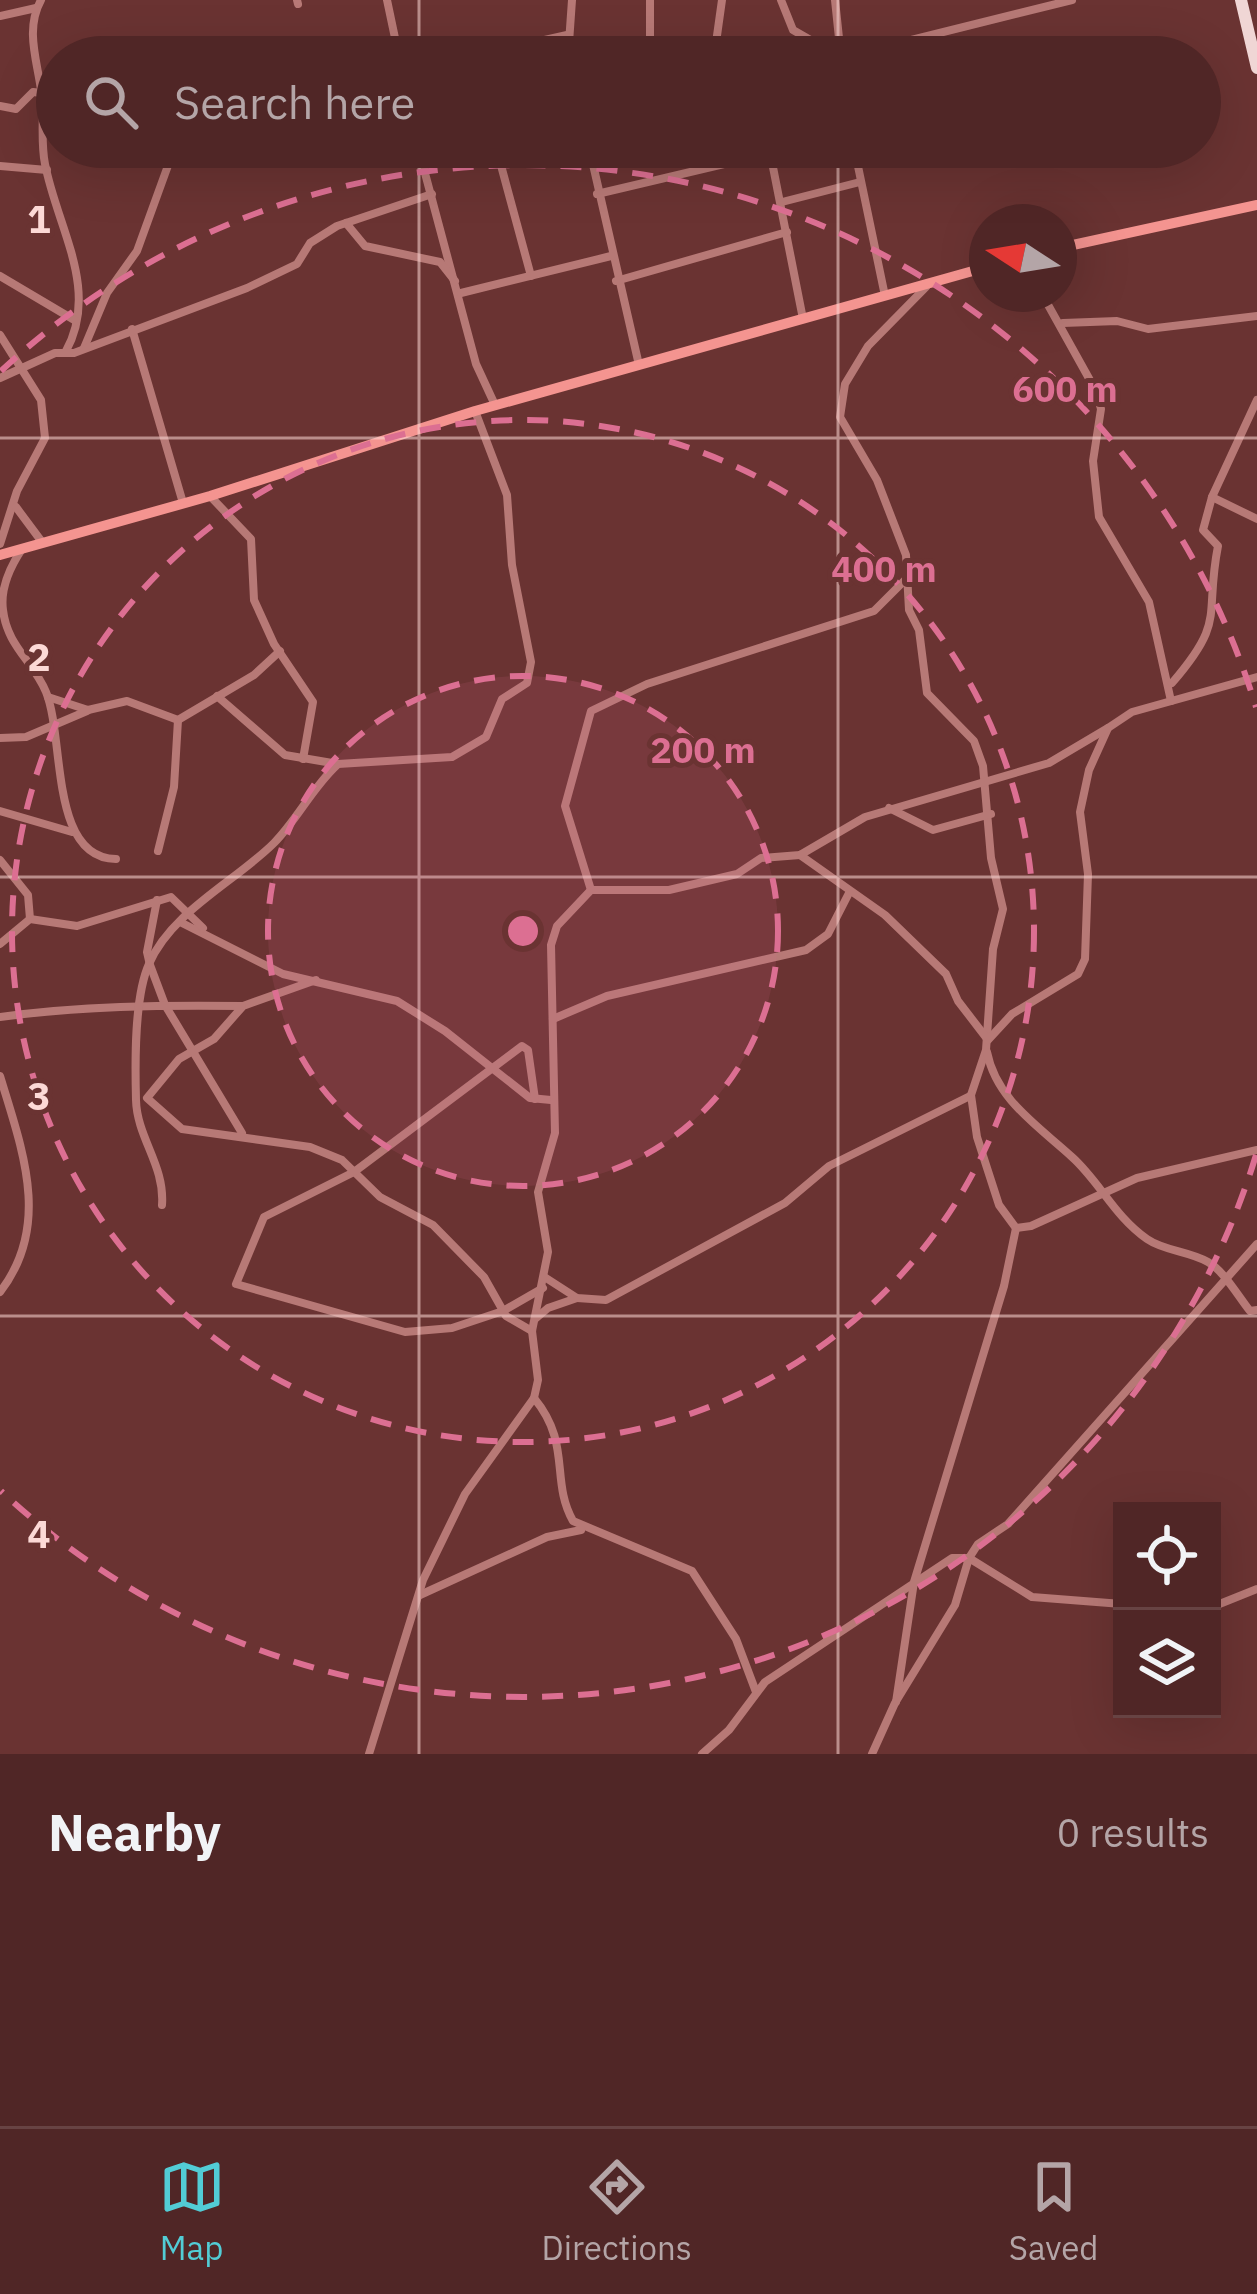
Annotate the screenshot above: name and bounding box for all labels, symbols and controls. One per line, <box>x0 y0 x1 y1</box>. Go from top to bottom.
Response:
search box <box>36 36 1221 168</box>
icon: search <box>78 69 144 135</box>
text: Search here <box>174 73 415 131</box>
text: 1 <box>27 193 51 244</box>
north arrow <box>969 204 1077 312</box>
text: 600 m <box>1012 365 1118 412</box>
text: 400 m <box>831 545 937 592</box>
text: 2 <box>27 631 51 682</box>
text: 200 m <box>650 726 756 773</box>
centre of rings <box>502 910 544 952</box>
text: 3 <box>27 1070 51 1121</box>
map controls <box>1113 1502 1221 1718</box>
button: locate <box>1113 1502 1221 1610</box>
text: 4 <box>27 1508 51 1559</box>
button: layers <box>1113 1610 1221 1718</box>
text: Nearby <box>48 1799 221 1865</box>
text: 0 results <box>1057 1807 1209 1858</box>
tab: Map <box>159 2154 225 2269</box>
tab: Directions <box>542 2154 692 2269</box>
tab: Saved <box>1009 2154 1098 2269</box>

